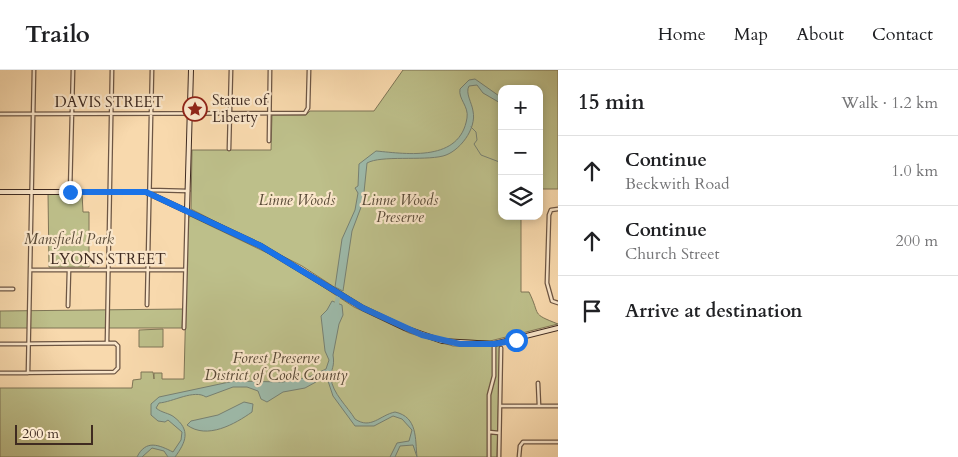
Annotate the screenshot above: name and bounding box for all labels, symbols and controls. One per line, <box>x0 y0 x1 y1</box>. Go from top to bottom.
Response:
text: Trailo <box>25 18 90 51</box>
text: Home <box>658 22 706 47</box>
text: Map <box>734 22 768 47</box>
text: About <box>796 22 844 47</box>
text: Contact <box>872 22 933 47</box>
map controls <box>498 85 543 220</box>
button: + <box>498 85 543 130</box>
text: 15 min <box>578 88 645 117</box>
place label: Statue of Liberty <box>212 90 270 127</box>
street label: DAVIS STREET <box>55 92 163 112</box>
text: Walk · 1.2 km <box>841 92 938 114</box>
place icon: Statue of Liberty <box>182 96 208 122</box>
button: − <box>498 130 543 175</box>
text: Continue <box>625 147 707 173</box>
icon: ahead <box>578 157 606 185</box>
text: 1.0 km <box>891 160 938 182</box>
text: Beckwith Road <box>625 173 730 195</box>
button: layers <box>498 175 543 220</box>
route end <box>59 181 82 204</box>
park label: Linne Woods <box>259 190 335 210</box>
park label: Linne Woods Preserve <box>362 190 438 227</box>
text: Continue <box>625 217 707 243</box>
icon: ahead <box>578 227 606 255</box>
park label: Mansfield Park <box>24 229 115 249</box>
text: 200 m <box>896 230 938 252</box>
text: Church Street <box>625 243 720 265</box>
street label: LYONS STREET <box>50 249 166 269</box>
icon: arrive <box>578 297 606 325</box>
text: Arrive at destination <box>625 298 802 324</box>
route start <box>505 329 528 352</box>
park label: Forest Preserve District of Cook County <box>205 348 348 385</box>
scale bar <box>15 422 92 445</box>
text: 200 m <box>22 424 59 443</box>

